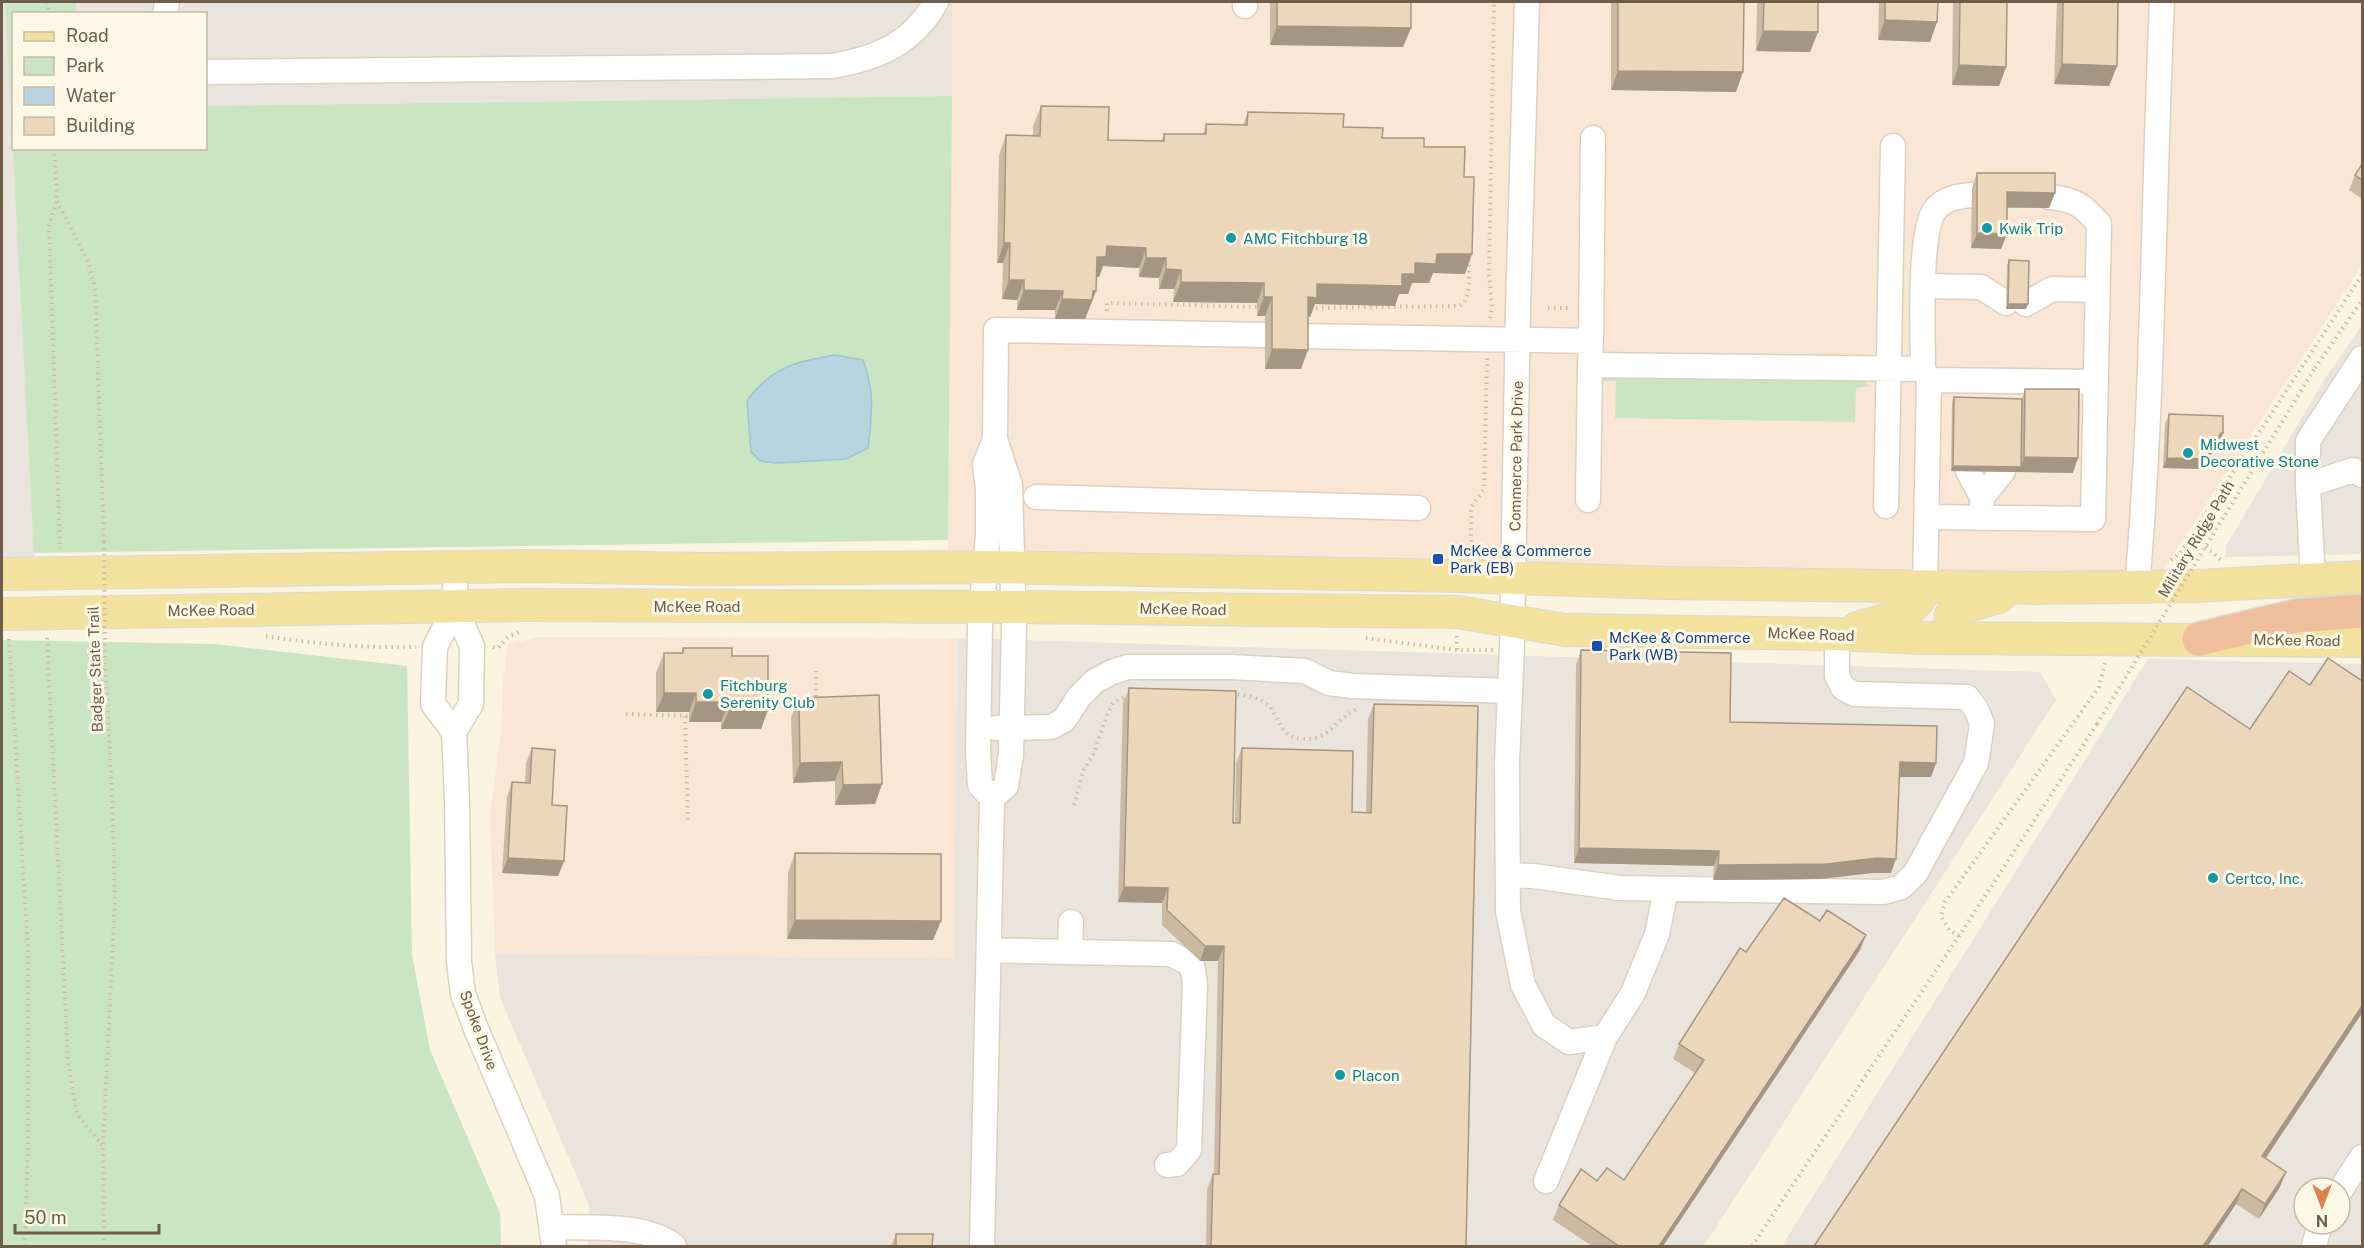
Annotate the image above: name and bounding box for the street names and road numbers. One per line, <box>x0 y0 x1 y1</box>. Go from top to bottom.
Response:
street label: Commerce Park Drive <box>1506 381 1526 531</box>
street label: Military Ridge Path <box>2155 478 2237 600</box>
street label: McKee Road <box>653 598 741 615</box>
street label: McKee Road <box>1139 600 1227 618</box>
street label: McKee Road <box>167 601 255 619</box>
street label: Badger State Trail <box>84 606 106 732</box>
street label: McKee Road <box>1767 624 1855 644</box>
street label: McKee Road <box>2253 631 2341 649</box>
street label: Spoke Drive <box>457 988 501 1072</box>

